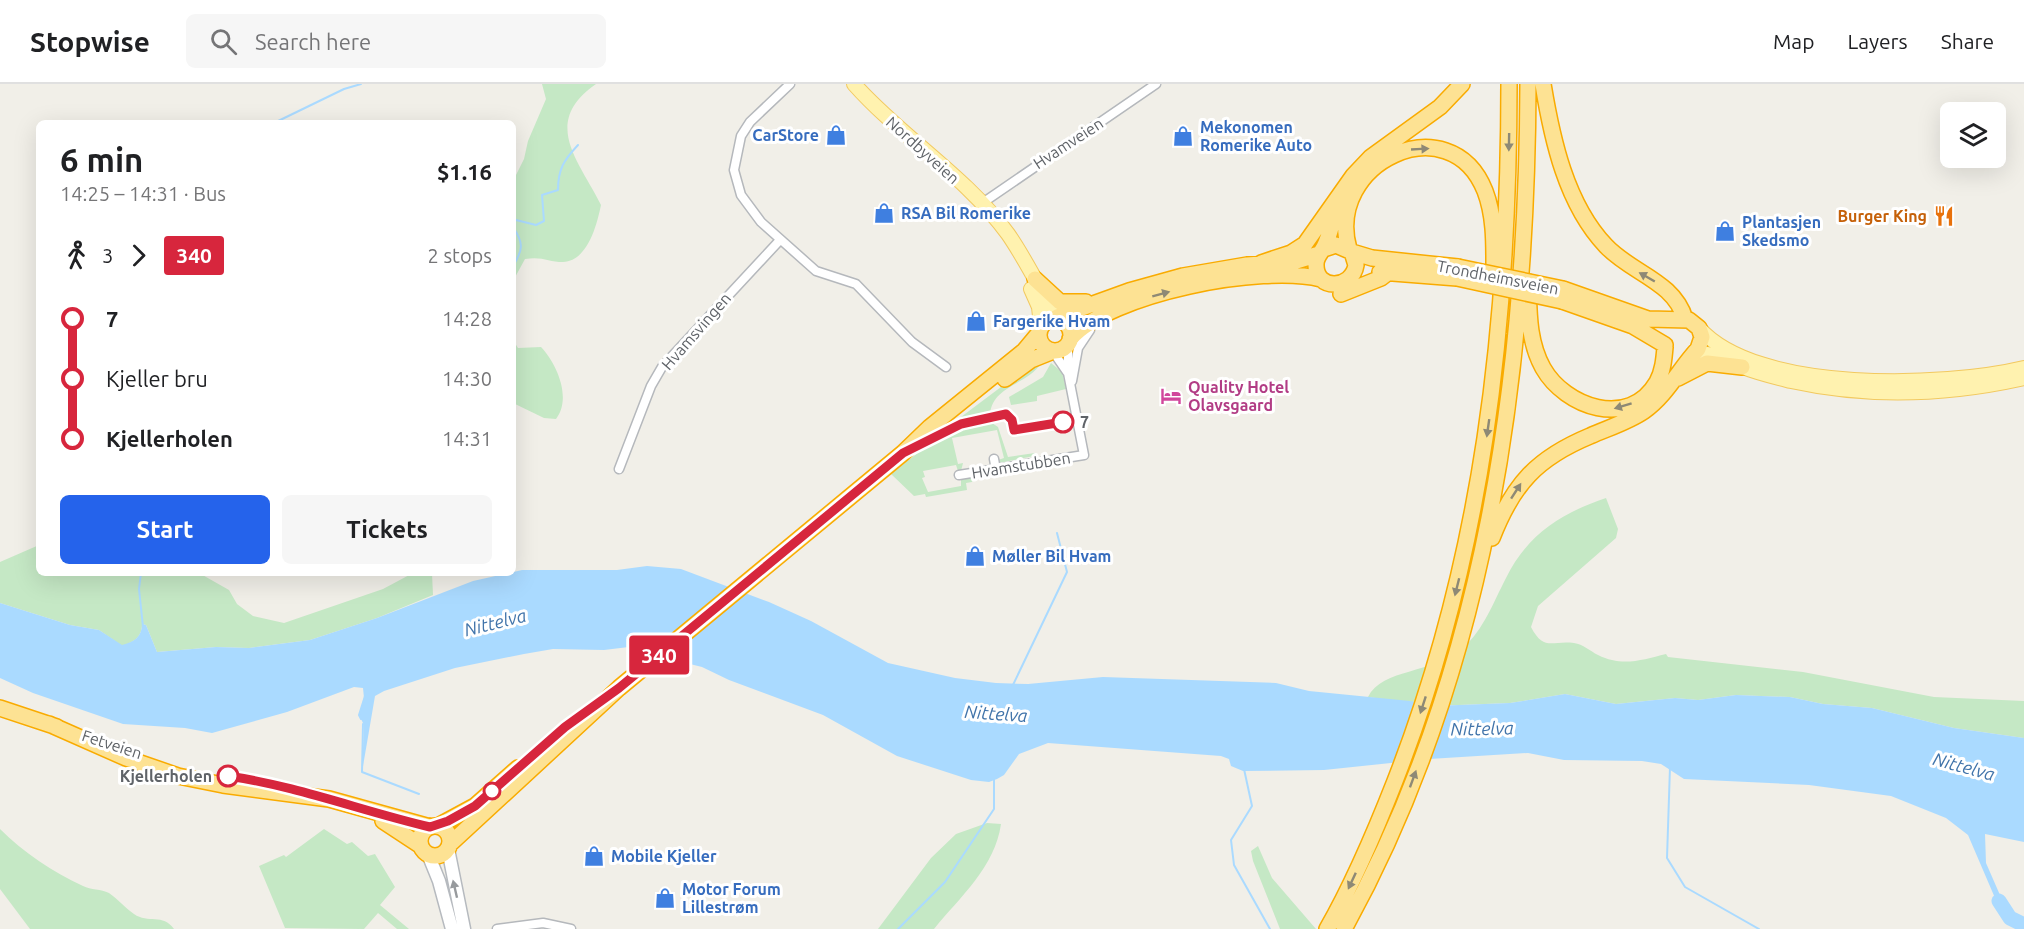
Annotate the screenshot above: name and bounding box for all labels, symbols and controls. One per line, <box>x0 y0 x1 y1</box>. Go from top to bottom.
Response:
search box <box>186 14 606 68</box>
icon: search <box>207 25 240 58</box>
text: Stopwise <box>30 26 150 57</box>
text: Search here <box>255 29 371 54</box>
text: Map <box>1773 29 1814 53</box>
text: Layers <box>1847 29 1908 53</box>
text: Share <box>1941 29 1994 53</box>
map controls <box>1940 102 2006 168</box>
button: layers <box>1940 102 2006 168</box>
street label: Nordbyveien <box>883 113 963 187</box>
street label: Hvamveien <box>1030 114 1106 172</box>
place label: Mekonomen Romerike Auto <box>1200 118 1312 154</box>
shop icon: CarStore <box>824 123 848 147</box>
shop icon: Mekonomen Romerike Auto <box>1171 124 1195 148</box>
place label: CarStore <box>752 126 819 144</box>
one-way arrow <box>1504 133 1514 152</box>
text: 6 min <box>60 141 143 178</box>
one-way arrow <box>1411 144 1430 153</box>
text: $1.16 <box>437 159 492 184</box>
text: 14:25 – 14:31 · Bus <box>60 182 226 205</box>
shop icon: RSA Bil Romerike <box>872 201 896 225</box>
place label: RSA Bil Romerike <box>901 204 1031 222</box>
restaurant icon: Burger King <box>1932 204 1956 228</box>
place label: Burger King <box>1837 207 1927 225</box>
place label: Plantasjen Skedsmo <box>1742 213 1821 249</box>
shop icon: Plantasjen Skedsmo <box>1713 219 1737 243</box>
icon: walk <box>60 239 93 272</box>
icon: forward <box>122 239 155 272</box>
text: 340 <box>176 243 212 267</box>
text: 3 <box>102 244 113 267</box>
text: 2 stops <box>428 244 492 267</box>
street label: Trondheimsveien <box>1436 256 1560 298</box>
one-way arrow <box>1639 272 1656 282</box>
street label: Hvamsvingen <box>658 289 734 373</box>
one-way arrow <box>1151 289 1170 299</box>
text: 7 <box>106 306 118 331</box>
text: 14:28 <box>442 307 492 330</box>
shop icon: Fargerike Hvam <box>964 309 988 333</box>
place label: Fargerike Hvam <box>993 312 1110 330</box>
text: Kjeller bru <box>106 366 208 391</box>
text: 14:30 <box>442 367 492 390</box>
place label: Quality Hotel Olavsgaard <box>1188 378 1289 414</box>
hotel icon: Quality Hotel Olavsgaard <box>1159 384 1183 408</box>
one-way arrow <box>1614 402 1632 411</box>
marker: 7 <box>1052 411 1074 433</box>
place label: 7 <box>1080 413 1089 431</box>
one-way arrow <box>1484 419 1493 438</box>
text: Kjellerholen <box>106 426 233 451</box>
text: 14:31 <box>442 427 492 450</box>
street label: Hvamstubben <box>970 448 1072 482</box>
one-way arrow <box>1510 483 1521 499</box>
button: Start <box>60 495 270 564</box>
button: Tickets <box>282 495 492 564</box>
shop icon: Møller Bil Hvam <box>963 544 987 568</box>
place label: Møller Bil Hvam <box>992 547 1111 565</box>
one-way arrow <box>1452 578 1461 596</box>
water label: Nittelva <box>462 605 528 639</box>
line badge: 340 <box>624 636 694 674</box>
text: 340 <box>641 643 677 667</box>
one-way arrow <box>1418 696 1428 714</box>
water label: Nittelva <box>964 701 1028 725</box>
water label: Nittelva <box>1450 717 1514 739</box>
street label: Fetveien <box>80 726 144 762</box>
water label: Nittelva <box>1931 748 1997 784</box>
marker: Kjellerholen <box>217 765 239 787</box>
place label: Kjellerholen <box>120 767 212 785</box>
one-way arrow <box>1409 769 1419 787</box>
unlabelled marker <box>483 782 501 800</box>
shop icon: Mobile Kjeller <box>582 844 606 868</box>
place label: Mobile Kjeller <box>611 847 717 865</box>
one-way arrow <box>1347 873 1356 890</box>
one-way arrow <box>450 880 460 898</box>
place label: Motor Forum Lillestrøm <box>682 880 781 916</box>
shop icon: Motor Forum Lillestrøm <box>653 886 677 910</box>

